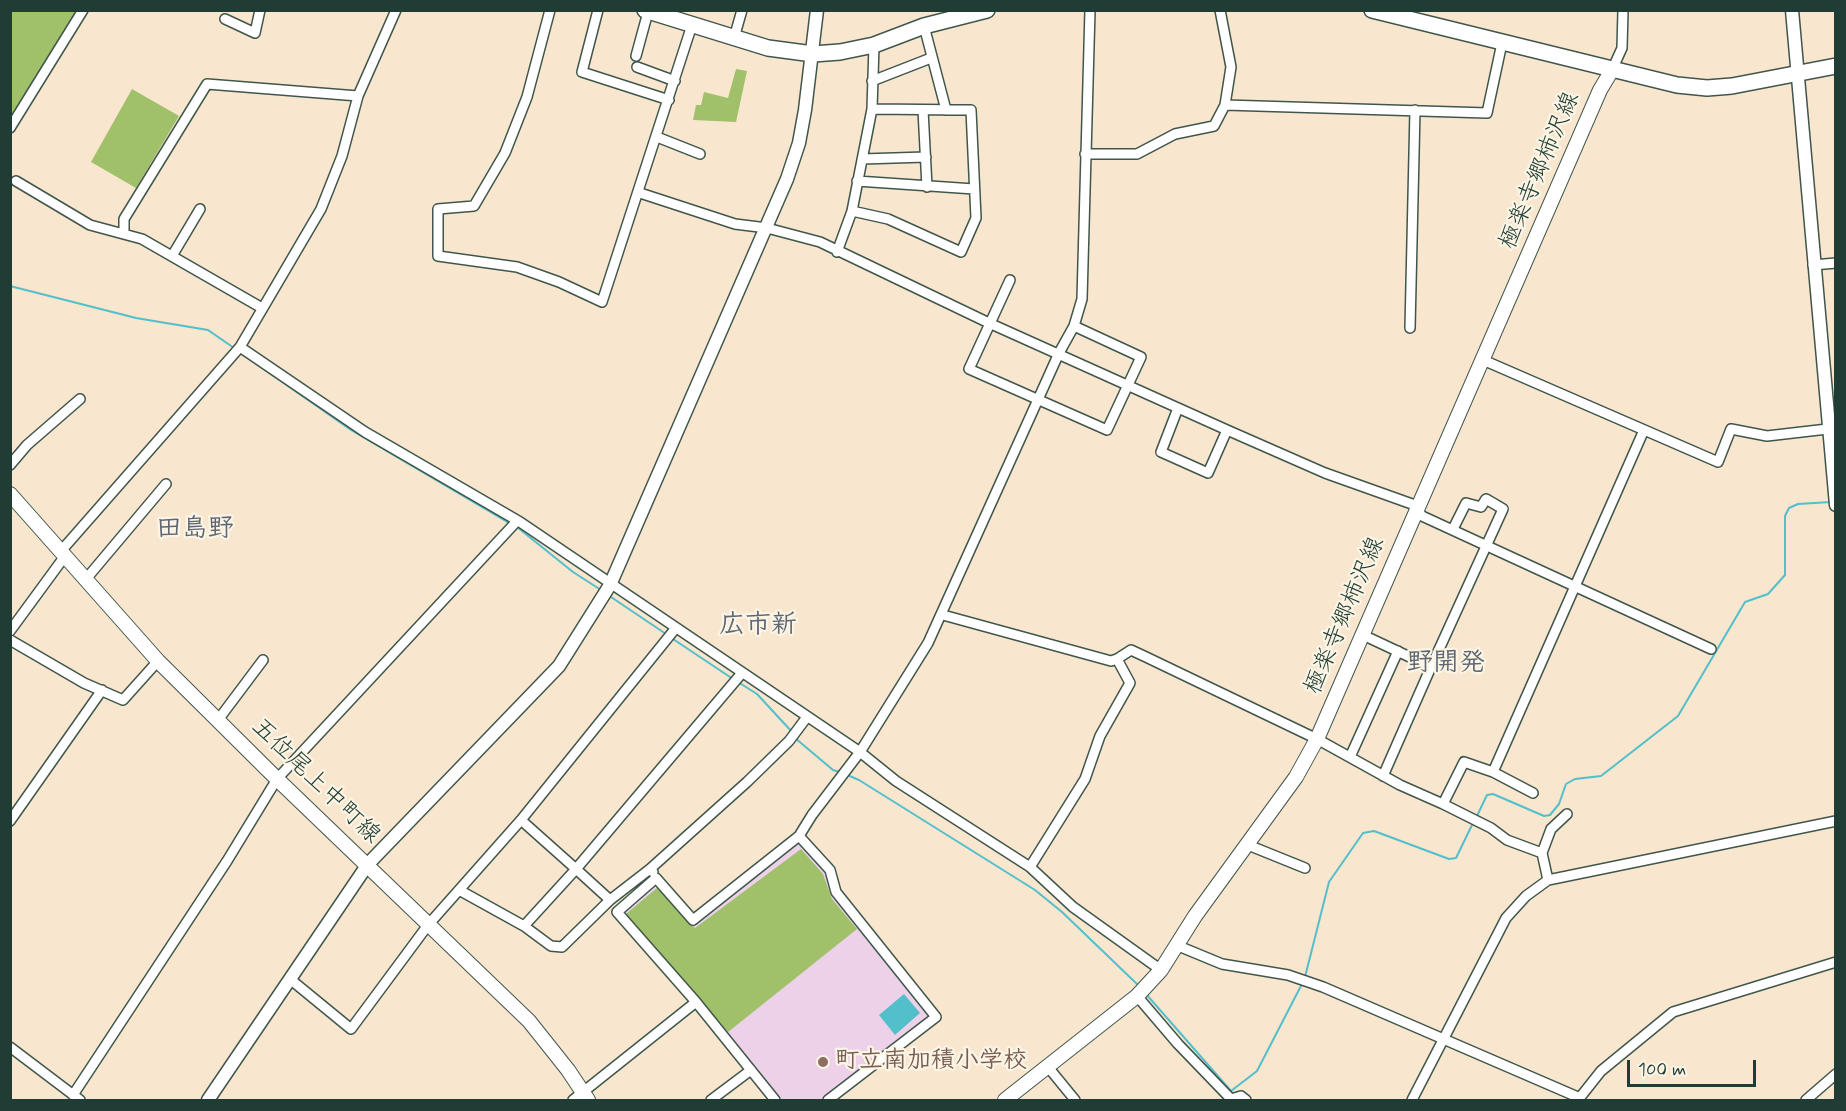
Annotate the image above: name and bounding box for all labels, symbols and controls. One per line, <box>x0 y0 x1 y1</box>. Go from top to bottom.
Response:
street label: 極楽寺郷柿沢線 <box>1495 88 1587 254</box>
district label: 田島野 <box>156 515 234 547</box>
street label: 極楽寺郷柿沢線 <box>1300 533 1392 699</box>
district label: 広市新 <box>719 611 797 643</box>
district label: 野開発 <box>1407 649 1485 681</box>
street label: 五位尾上中町線 <box>245 713 385 851</box>
place label: 町立南加積小学校 <box>835 1048 1027 1076</box>
scale bar <box>1630 1048 1759 1086</box>
marker: 町立南加積小学校 <box>816 1055 830 1069</box>
text: 100 m <box>1638 1058 1686 1082</box>

